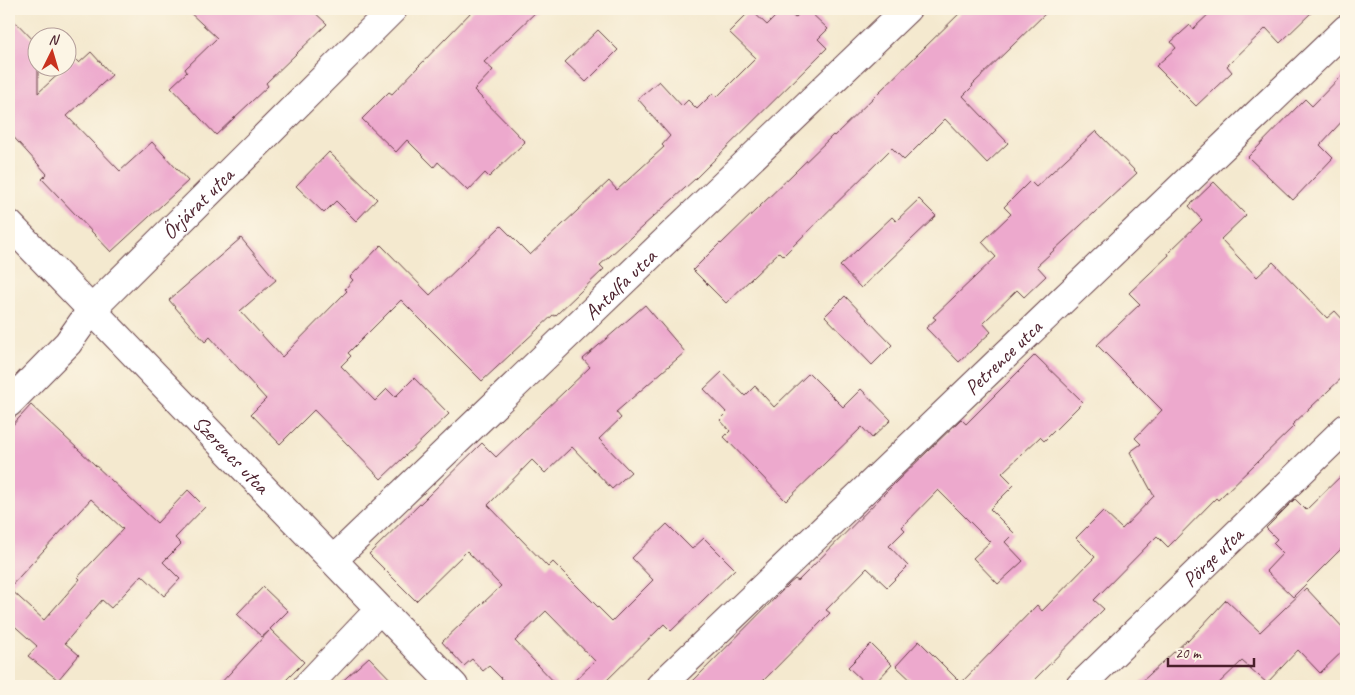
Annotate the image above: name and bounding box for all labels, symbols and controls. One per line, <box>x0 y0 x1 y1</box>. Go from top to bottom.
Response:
north arrow <box>28 28 78 78</box>
text: N <box>48 31 60 49</box>
street label: Őrjárat utca <box>156 161 241 245</box>
street label: Antalfa utca <box>578 242 663 325</box>
street label: Petrence utca <box>959 313 1048 401</box>
street label: Szerencs utca <box>187 410 276 500</box>
street label: Pörge utca <box>1177 520 1250 593</box>
scale bar <box>1168 635 1254 667</box>
text: 20 m <box>1175 644 1202 663</box>

